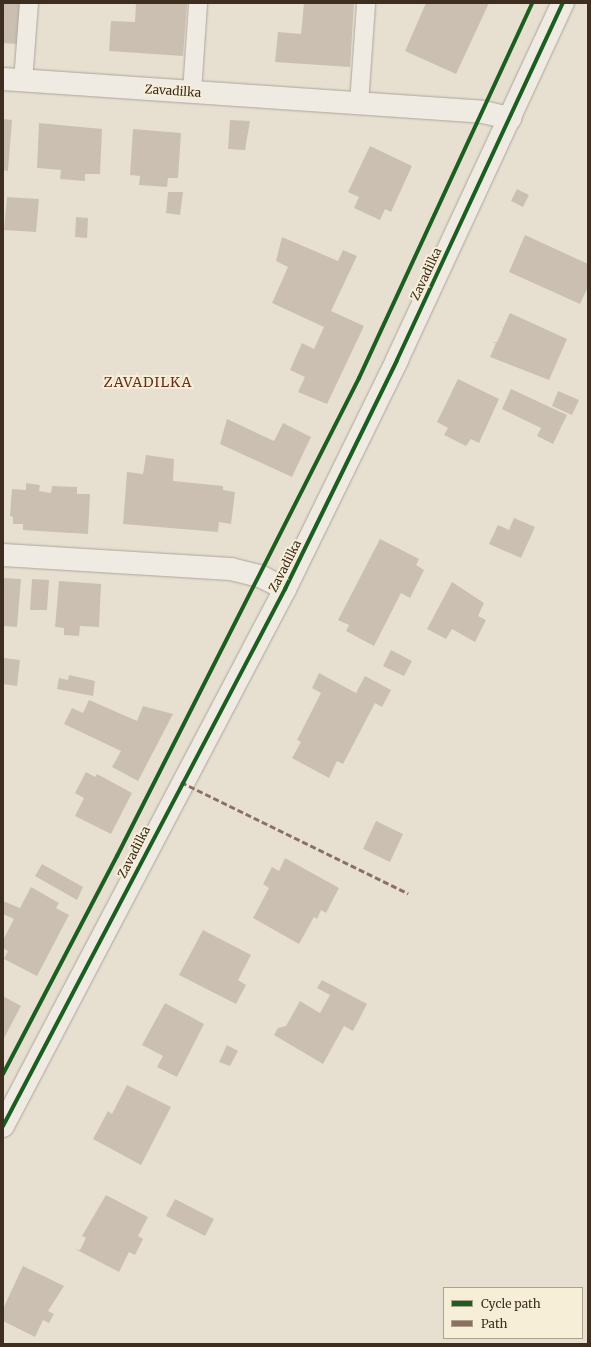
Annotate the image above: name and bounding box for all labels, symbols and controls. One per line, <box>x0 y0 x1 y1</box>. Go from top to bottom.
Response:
street label: Zavadilka <box>144 82 202 100</box>
street label: Zavadilka <box>408 245 444 303</box>
district label: ZAVADILKA <box>104 374 192 390</box>
street label: Zavadilka <box>266 538 304 594</box>
street label: Zavadilka <box>115 824 153 880</box>
legend <box>443 1287 583 1339</box>
text: Cycle path <box>481 1296 541 1311</box>
text: Path <box>481 1316 507 1331</box>

